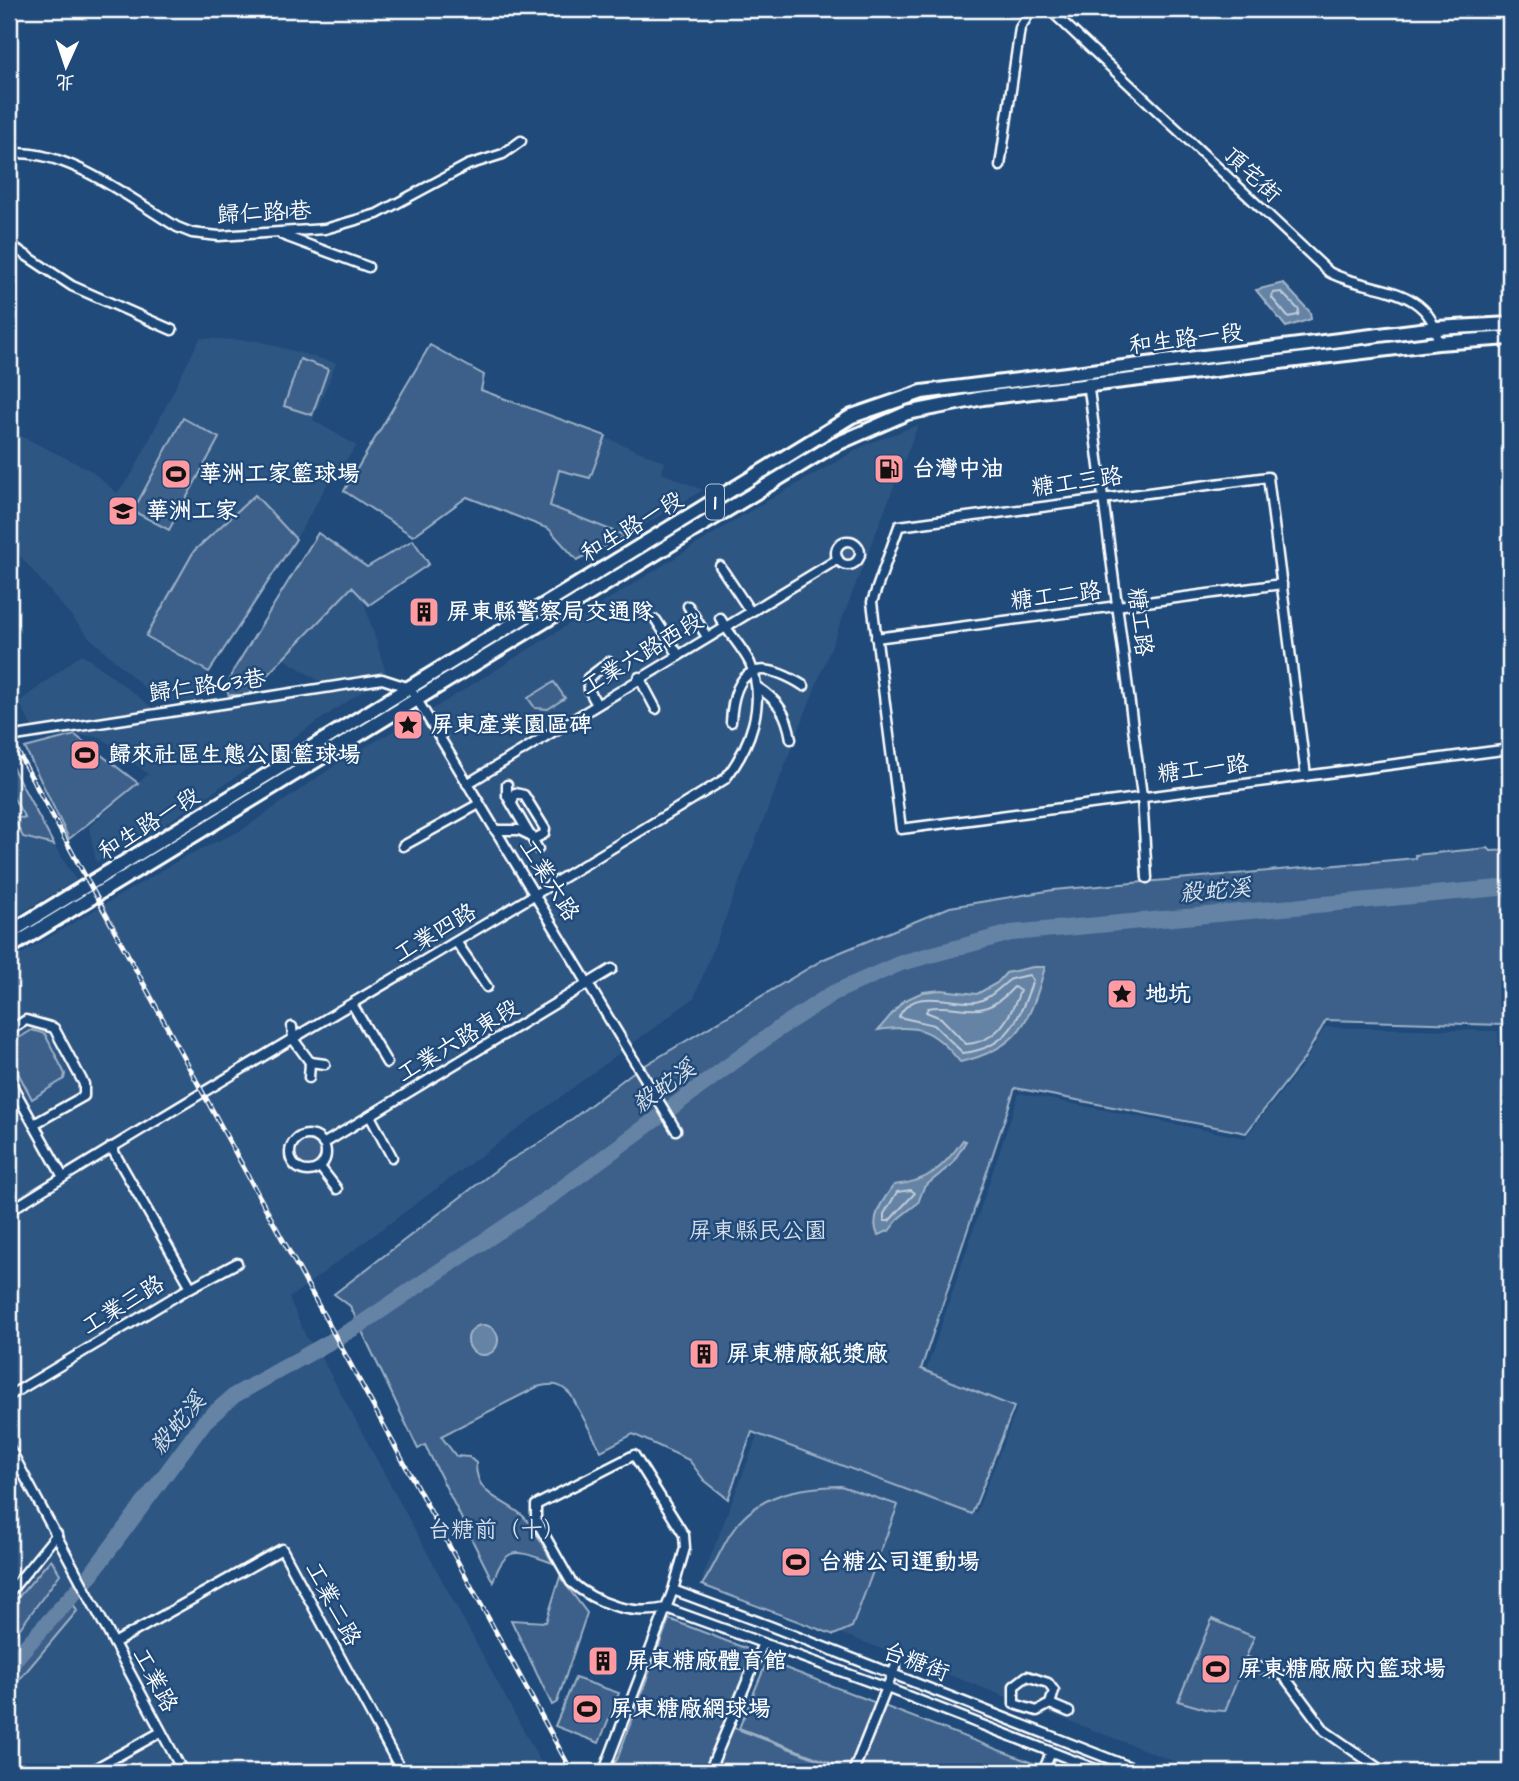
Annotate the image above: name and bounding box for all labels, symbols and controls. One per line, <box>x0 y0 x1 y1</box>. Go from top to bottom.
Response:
north arrow <box>32 32 102 102</box>
text: 北 <box>55 67 75 95</box>
street label: 頂宅街 <box>1216 140 1288 210</box>
street label: 歸仁路1巷 <box>216 194 313 231</box>
street label: 和生路一段 <box>1127 316 1245 362</box>
fuel station icon: 台灣中油 <box>872 452 906 486</box>
place label: 台灣中油 <box>912 453 1004 485</box>
sports icon: 華洲工家籃球場 <box>159 457 193 491</box>
place label: 華洲工家籃球場 <box>199 458 360 490</box>
street label: 糖工三路 <box>1029 460 1125 504</box>
street label: 和生路一段 <box>574 484 690 570</box>
road number: 1 <box>706 484 724 520</box>
school or university icon: 華洲工家 <box>106 494 140 528</box>
place label: 華洲工家 <box>146 495 238 527</box>
street label: 糖工二路 <box>1008 575 1104 617</box>
street label: 糖工路 <box>1120 586 1160 658</box>
building icon: 屏東縣警察局交通隊 <box>407 595 441 629</box>
place label: 屏東縣警察局交通隊 <box>447 596 654 628</box>
street label: 工業六路西段 <box>575 605 709 703</box>
street label: 歸仁路63巷 <box>146 662 269 710</box>
place icon: 屏東產業園區碑 <box>391 708 425 742</box>
place label: 屏東產業園區碑 <box>431 709 592 741</box>
sports icon: 歸來社區生態公園籃球場 <box>68 738 102 772</box>
place label: 歸來社區生態公園籃球場 <box>108 739 361 771</box>
street label: 糖工一路 <box>1155 748 1251 790</box>
street label: 和生路一段 <box>92 780 206 868</box>
street label: 工業六路 <box>511 833 587 927</box>
water label: 殺蛇溪 <box>1178 871 1254 911</box>
street label: 工業四路 <box>387 896 483 970</box>
place icon: 地坑 <box>1105 977 1139 1011</box>
place label: 地坑 <box>1145 978 1191 1010</box>
street label: 工業六路東段 <box>391 992 525 1090</box>
water label: 殺蛇溪 <box>625 1051 705 1122</box>
park label: 屏東縣民公園 <box>689 1215 827 1247</box>
street label: 工業三路 <box>75 1268 171 1342</box>
building icon: 屏東糖廠紙漿廠 <box>687 1337 721 1371</box>
place label: 屏東糖廠紙漿廠 <box>727 1338 888 1370</box>
water label: 殺蛇溪 <box>142 1384 215 1463</box>
park label: 台糖前（十） <box>428 1514 566 1546</box>
sports icon: 台糖公司運動場 <box>779 1545 813 1579</box>
place label: 台糖公司運動場 <box>819 1546 980 1578</box>
street label: 工業二路 <box>297 1556 369 1652</box>
street label: 台糖街 <box>878 1635 954 1689</box>
street label: 工業路 <box>125 1642 185 1718</box>
building icon: 屏東糖廠體育館 <box>586 1644 620 1678</box>
place label: 屏東糖廠體育館 <box>626 1645 787 1677</box>
sports icon: 屏東糖廠廠内籃球場 <box>1199 1652 1233 1686</box>
place label: 屏東糖廠廠内籃球場 <box>1239 1653 1446 1685</box>
sports icon: 屏東糖廠網球場 <box>570 1692 604 1726</box>
place label: 屏東糖廠網球場 <box>610 1693 771 1725</box>

